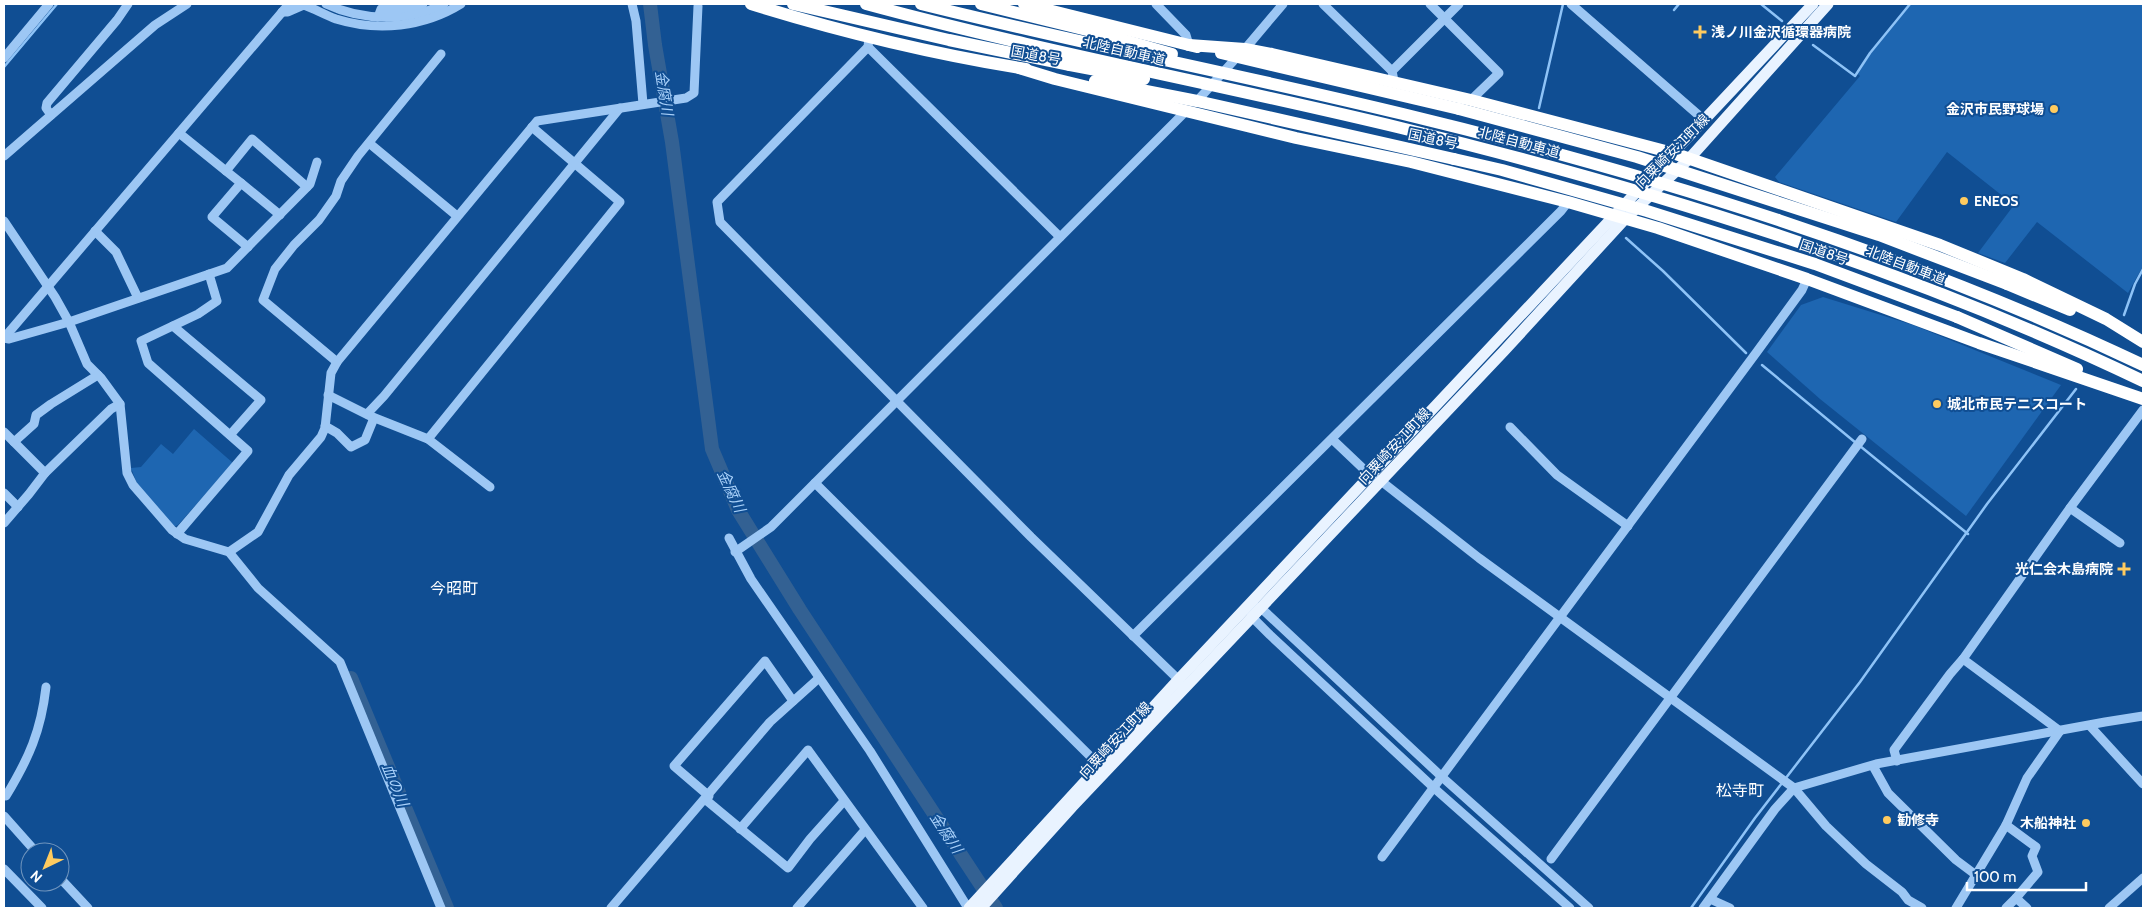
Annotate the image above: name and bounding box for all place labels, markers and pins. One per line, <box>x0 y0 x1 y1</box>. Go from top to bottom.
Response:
place label: 浅ノ川金沢循環器病院 <box>1711 23 1851 41</box>
marker: 浅ノ川金沢循環器病院 <box>1693 25 1707 39</box>
place label: 金沢市民野球場 <box>1946 100 2044 118</box>
marker: 金沢市民野球場 <box>2048 103 2060 115</box>
place label: ENEOS <box>1974 192 2018 210</box>
marker: ENEOS <box>1958 195 1970 207</box>
place label: 城北市民テニスコート <box>1947 395 2087 413</box>
marker: 城北市民テニスコート <box>1931 398 1943 410</box>
place label: 光仁会木島病院 <box>2015 560 2113 578</box>
marker: 光仁会木島病院 <box>2117 562 2131 576</box>
place label: 勧修寺 <box>1897 811 1939 829</box>
marker: 勧修寺 <box>1881 814 1893 826</box>
place label: 木船神社 <box>2020 814 2076 832</box>
marker: 木船神社 <box>2080 817 2092 829</box>

